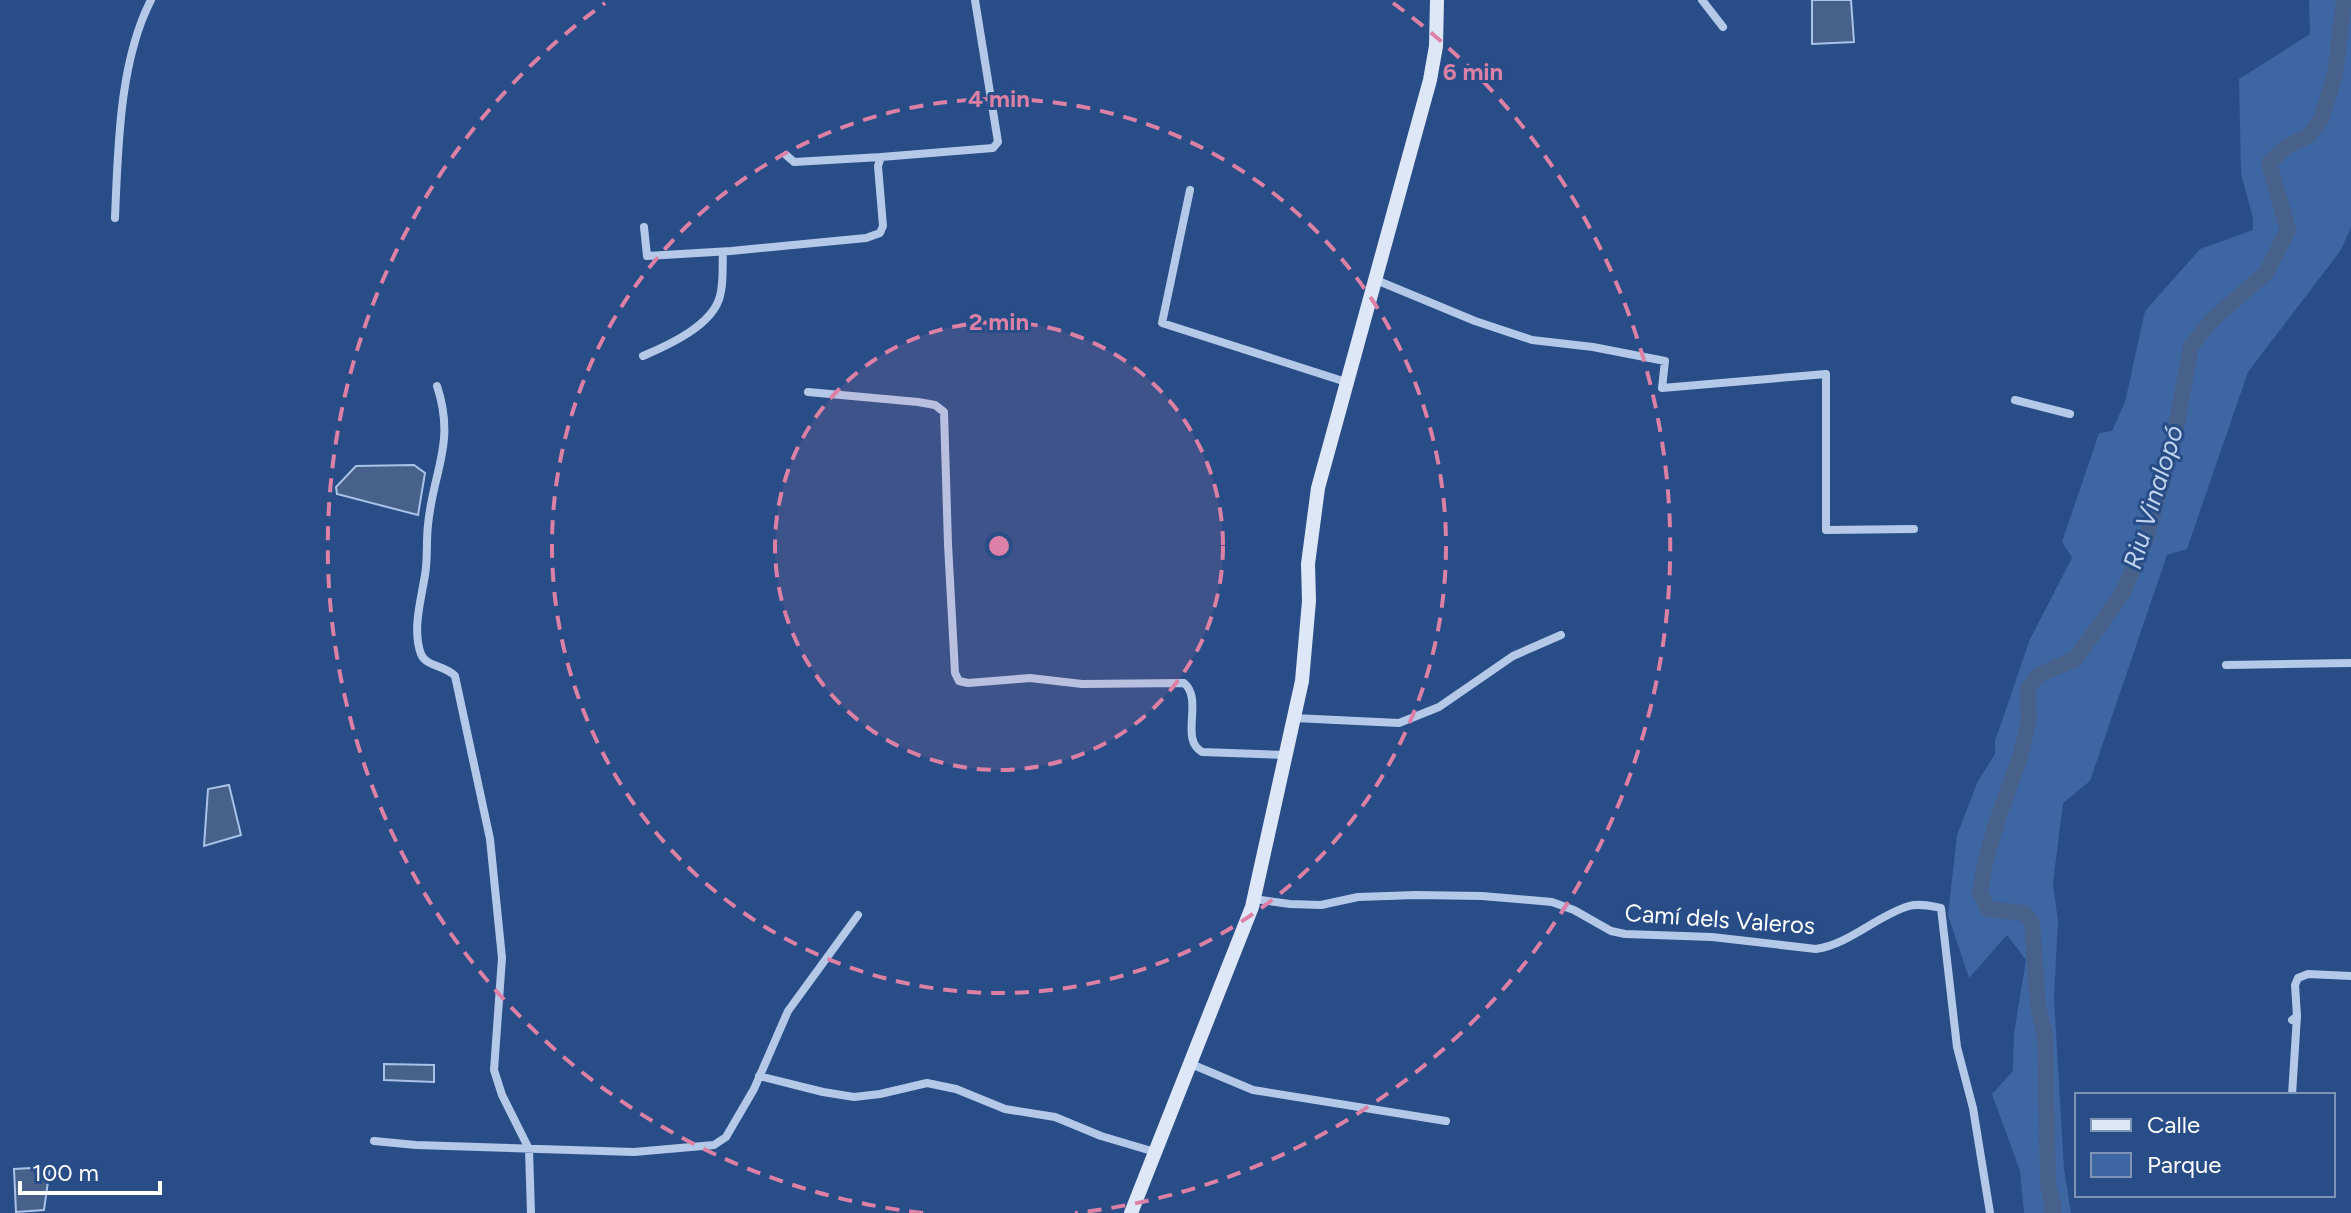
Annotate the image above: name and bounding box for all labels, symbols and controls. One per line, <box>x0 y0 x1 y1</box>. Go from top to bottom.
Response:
text: 6 min <box>1443 57 1503 86</box>
text: 4 min <box>968 84 1030 113</box>
text: 2 min <box>969 307 1029 336</box>
water label: Riu Vinalopó <box>2116 421 2190 573</box>
centre of rings <box>985 532 1013 560</box>
street label: Camí dels Valeros <box>1624 898 1816 940</box>
legend <box>2075 1093 2335 1197</box>
text: Calle <box>2147 1110 2200 1139</box>
scale bar <box>20 1145 160 1195</box>
text: Parque <box>2147 1150 2221 1179</box>
text: 100 m <box>32 1158 99 1187</box>

